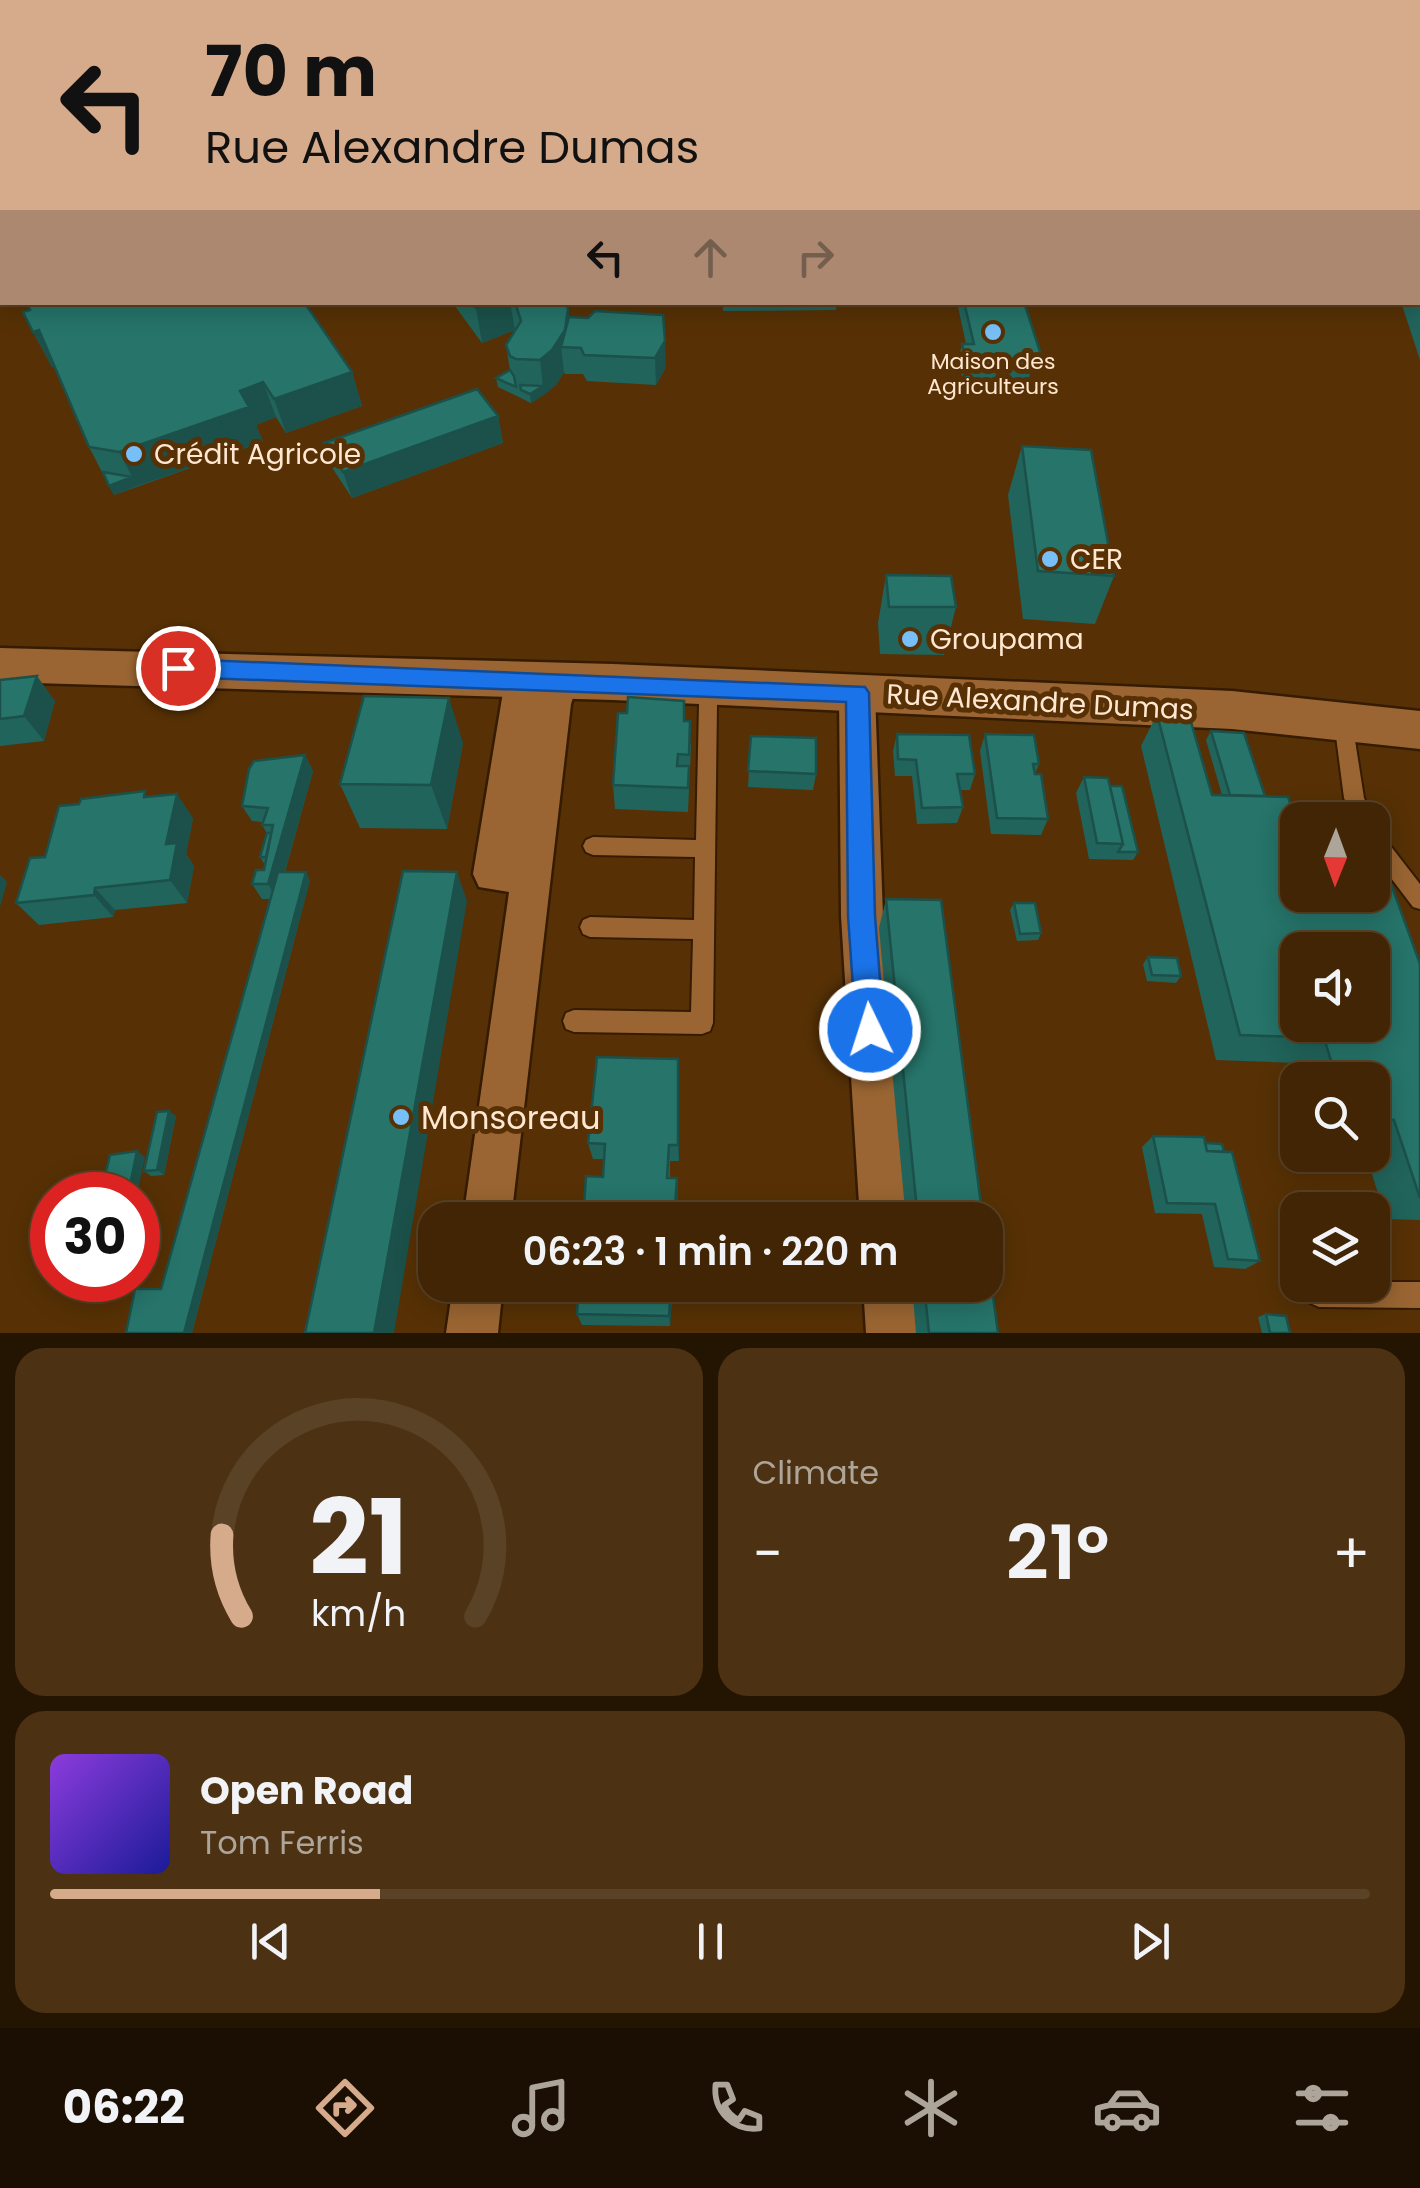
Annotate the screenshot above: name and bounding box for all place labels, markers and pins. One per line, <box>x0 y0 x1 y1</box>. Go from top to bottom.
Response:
marker: Maison des Agriculteurs <box>982 321 1004 343</box>
place label: Maison des Agriculteurs <box>927 346 1059 402</box>
place label: Crédit Agricole <box>154 435 361 474</box>
marker: Crédit Agricole <box>123 443 145 465</box>
place label: CER <box>1070 540 1123 579</box>
marker: CER <box>1039 548 1061 570</box>
place label: Groupama <box>930 620 1084 659</box>
pin <box>136 626 221 711</box>
marker: Groupama <box>899 628 921 650</box>
place label: Monsoreau <box>421 1095 601 1140</box>
marker: Monsoreau <box>390 1106 412 1128</box>

